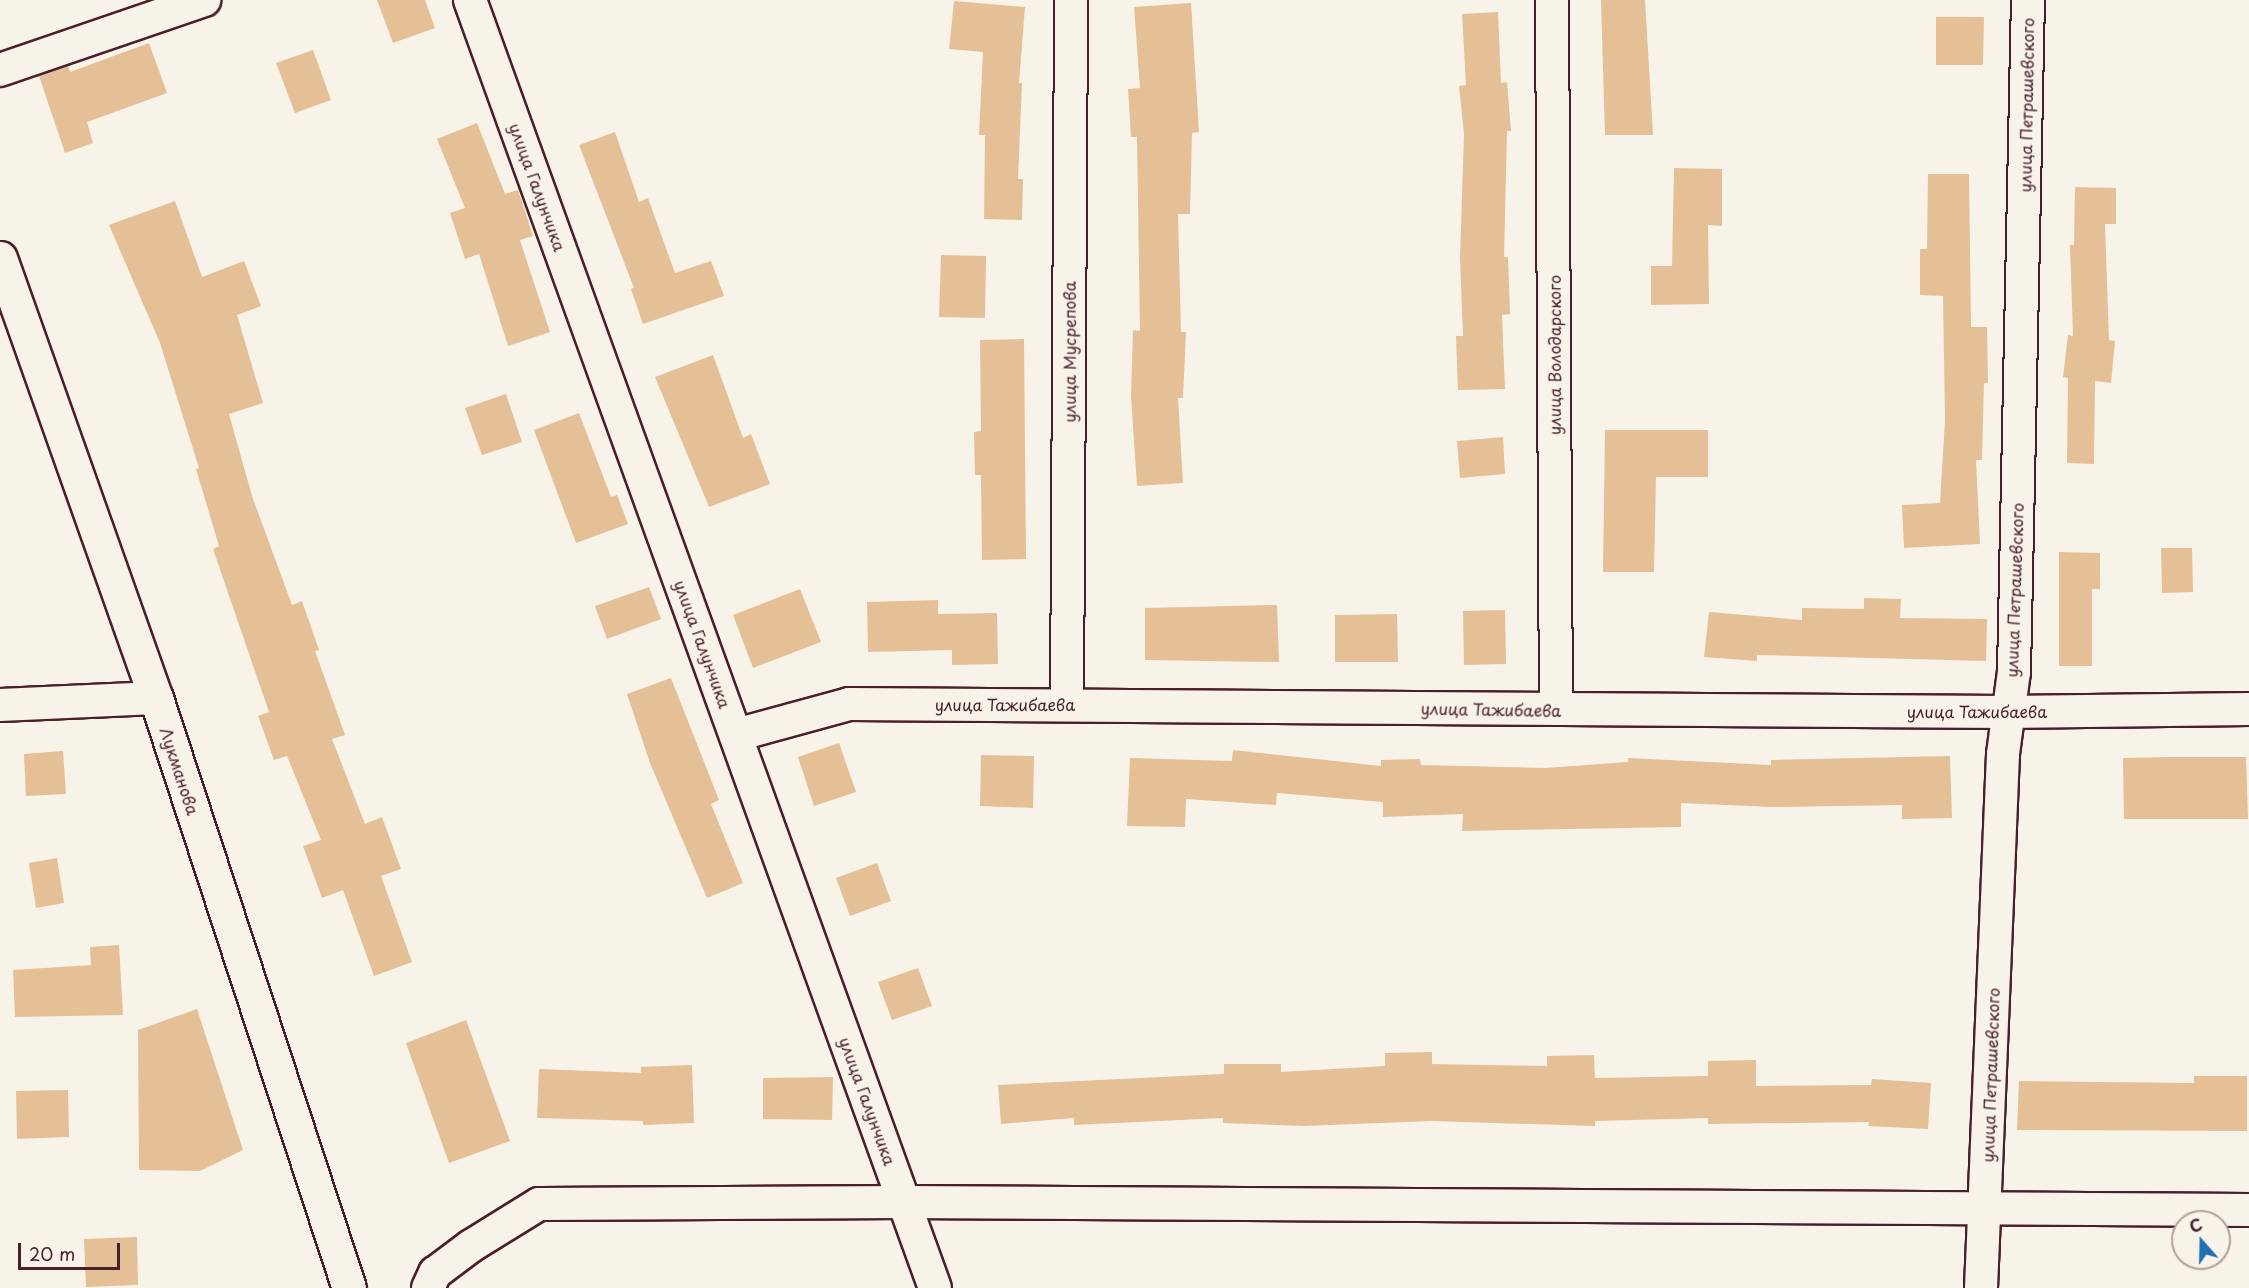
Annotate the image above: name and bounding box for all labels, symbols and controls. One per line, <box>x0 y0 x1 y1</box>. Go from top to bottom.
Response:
street label: улица Петрашевского <box>2015 17 2037 193</box>
street label: улица Галунчика <box>506 120 570 254</box>
street label: улица Володарского <box>1544 274 1564 436</box>
street label: улица Мусрепова <box>1059 281 1079 423</box>
street label: улица Петрашевского <box>2001 502 2027 678</box>
street label: улица Галунчика <box>671 577 735 711</box>
street label: улица Тажибаева <box>935 694 1075 714</box>
street label: улица Тажибаева <box>1420 698 1562 720</box>
street label: улица Тажибаева <box>1907 701 2047 721</box>
street label: Лукманова <box>157 725 203 817</box>
street label: улица Петрашевского <box>1977 987 2003 1163</box>
street label: улица Галунчика <box>836 1034 900 1168</box>
north arrow <box>2171 1210 2231 1270</box>
text: С <box>2186 1212 2205 1238</box>
scale bar <box>21 1231 123 1269</box>
text: 20 m <box>29 1240 75 1267</box>

